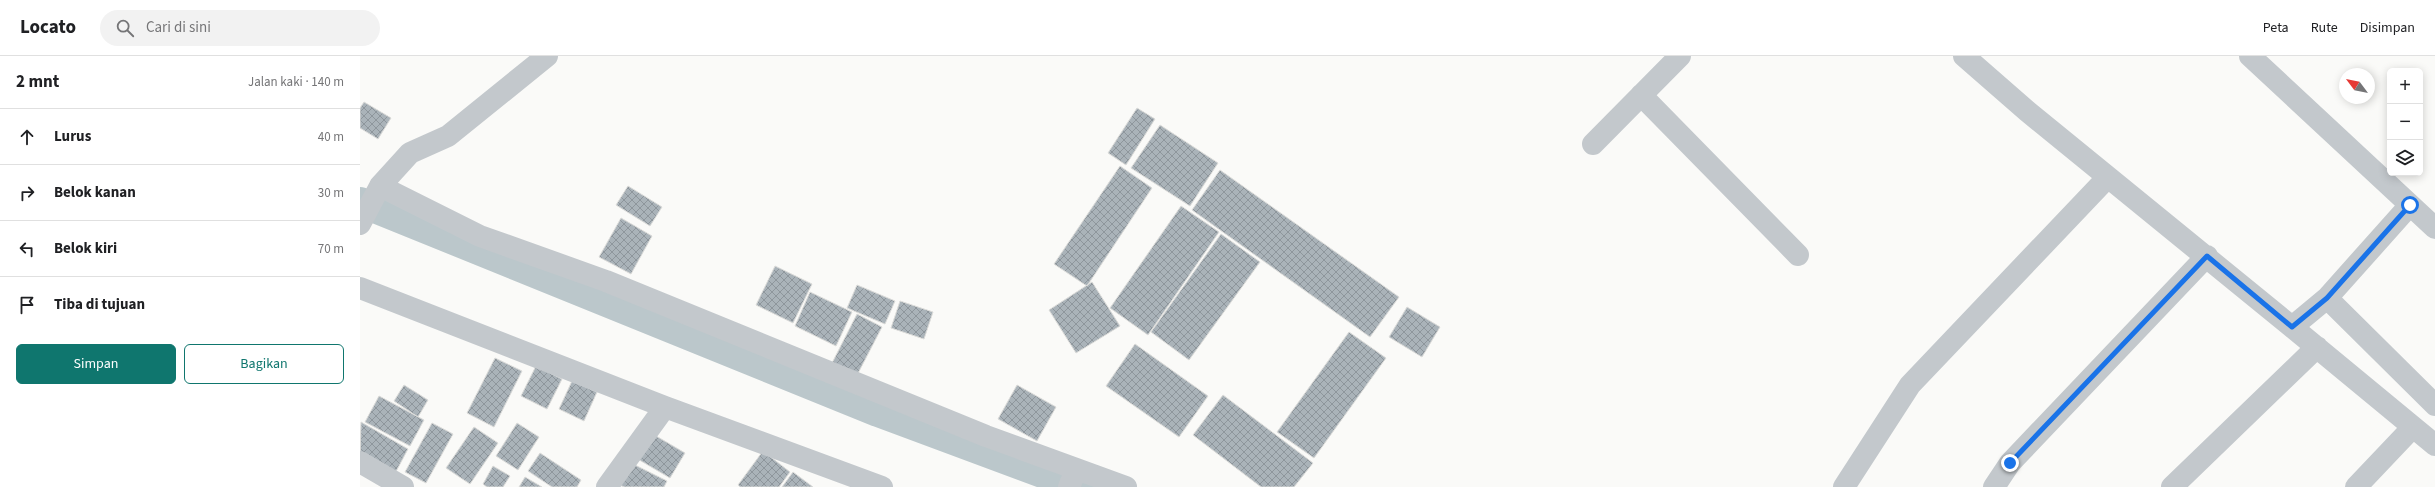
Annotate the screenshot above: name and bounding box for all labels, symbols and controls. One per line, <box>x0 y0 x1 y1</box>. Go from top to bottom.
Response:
search box <box>100 10 380 46</box>
text: Locato <box>20 14 76 41</box>
icon: search <box>114 17 136 39</box>
text: Cari di sini <box>146 17 211 38</box>
text: Peta <box>2263 18 2289 38</box>
text: Rute <box>2311 18 2338 38</box>
text: Disimpan <box>2360 18 2415 38</box>
north arrow <box>2339 68 2375 104</box>
map controls <box>2387 68 2423 176</box>
button: + <box>2387 68 2423 104</box>
text: 2 mnt <box>16 70 59 94</box>
text: Jalan kaki · 140 m <box>248 73 344 91</box>
button: − <box>2387 104 2423 140</box>
icon: ahead <box>16 126 38 148</box>
text: Lurus <box>54 126 91 147</box>
text: 40 m <box>318 128 344 146</box>
button: layers <box>2387 140 2423 176</box>
icon: right <box>16 182 38 204</box>
text: Belok kanan <box>54 182 136 203</box>
text: 30 m <box>318 184 344 202</box>
route start <box>2401 196 2419 214</box>
icon: left <box>16 238 38 260</box>
text: Belok kiri <box>54 238 117 259</box>
text: 70 m <box>318 240 344 258</box>
icon: arrive <box>16 294 38 316</box>
text: Tiba di tujuan <box>54 294 145 315</box>
button: Simpan <box>16 344 176 384</box>
button: Bagikan <box>184 344 344 384</box>
route end <box>2001 454 2019 472</box>

